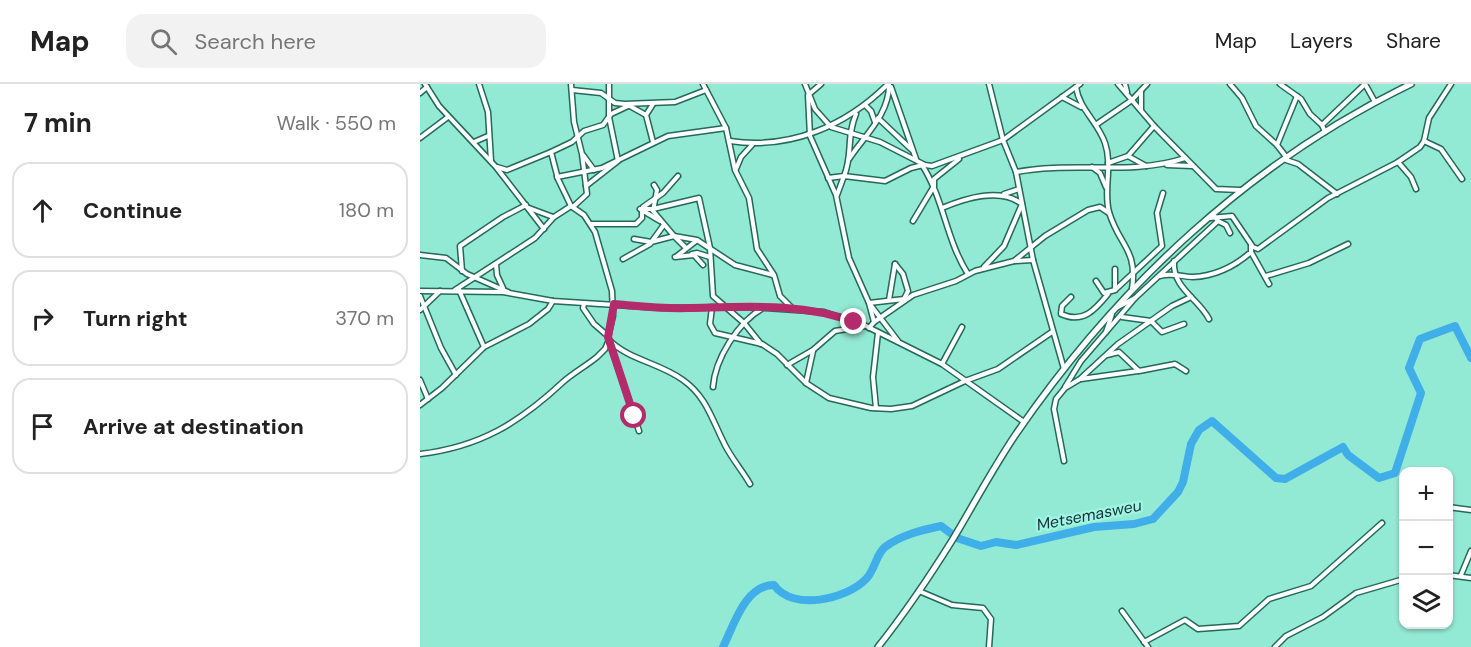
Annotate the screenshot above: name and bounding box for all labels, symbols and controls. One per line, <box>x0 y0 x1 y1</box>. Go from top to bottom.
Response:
search box <box>126 14 546 68</box>
text: Map <box>30 23 90 60</box>
icon: search <box>147 25 180 58</box>
text: Search here <box>195 27 316 56</box>
text: Map <box>1215 27 1257 55</box>
text: Layers <box>1290 27 1353 55</box>
text: Share <box>1386 27 1441 55</box>
text: 7 min <box>24 106 92 140</box>
text: Walk · 550 m <box>276 110 396 136</box>
icon: ahead <box>26 194 59 227</box>
text: Continue <box>83 196 182 225</box>
text: 180 m <box>339 197 394 223</box>
icon: right <box>26 302 59 335</box>
text: Turn right <box>83 304 188 333</box>
text: 370 m <box>335 305 394 331</box>
route end <box>840 308 866 334</box>
route start <box>620 402 646 428</box>
icon: arrive <box>26 410 59 443</box>
text: Arrive at destination <box>83 412 304 441</box>
map controls <box>1399 467 1453 629</box>
button: + <box>1399 467 1453 521</box>
water label: Metsemasweu <box>1035 495 1143 535</box>
button: − <box>1399 521 1453 575</box>
button: layers <box>1399 575 1453 629</box>

